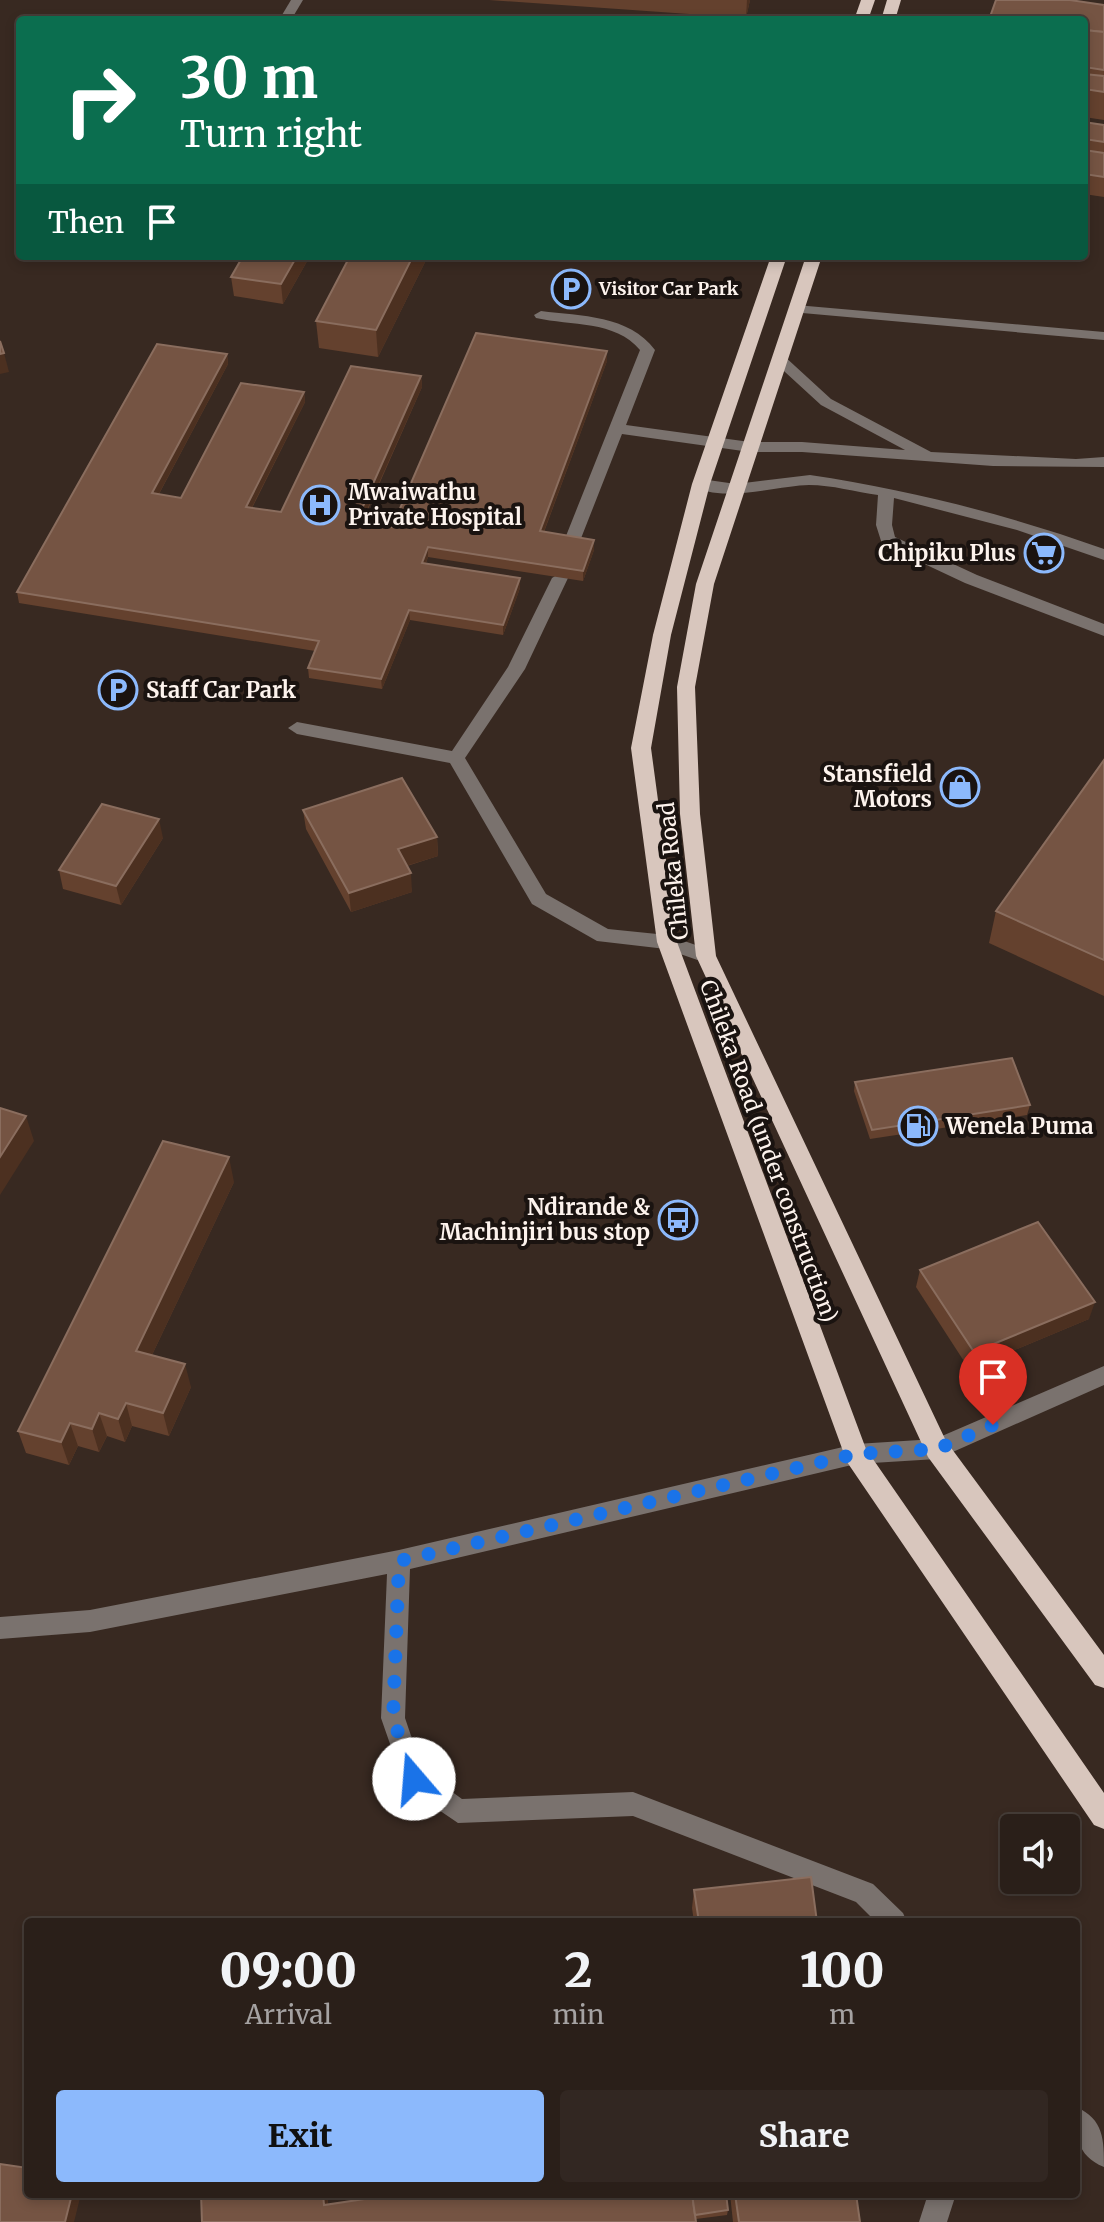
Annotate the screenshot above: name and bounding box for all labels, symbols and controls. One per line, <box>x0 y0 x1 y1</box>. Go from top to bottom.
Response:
text: 30 m <box>180 43 318 113</box>
icon: right <box>48 48 152 152</box>
text: Turn right <box>180 112 362 157</box>
icon: arrive <box>140 200 184 244</box>
text: Then <box>48 203 124 241</box>
parking icon: Visitor Car Park <box>550 268 592 310</box>
place label: Visitor Car Park <box>598 277 739 300</box>
place label: Mwaiwathu Private Hospital <box>348 478 522 531</box>
hospital icon: Mwaiwathu Private Hospital <box>299 484 341 526</box>
supermarket icon: Chipiku Plus <box>1023 532 1065 574</box>
place label: Chipiku Plus <box>878 539 1016 567</box>
parking icon: Staff Car Park <box>97 669 139 711</box>
place label: Staff Car Park <box>146 676 297 704</box>
place label: Stansfield Motors <box>823 760 932 813</box>
shop icon: Stansfield Motors <box>939 766 981 808</box>
street label: Chileka Road <box>652 801 694 941</box>
street label: Chileka Road (under construction) <box>694 976 844 1326</box>
fuel station icon: Wenela Puma <box>897 1105 939 1147</box>
place label: Wenela Puma <box>945 1112 1094 1140</box>
place label: Ndirande & Machinjiri bus stop <box>439 1193 650 1246</box>
bus stop icon: Ndirande & Machinjiri bus stop <box>657 1199 699 1241</box>
pin <box>959 1343 1027 1425</box>
icon: arrive <box>971 1355 1015 1399</box>
position arrow <box>372 1737 456 1821</box>
map controls <box>1000 1814 1080 1894</box>
button: sound <box>1000 1814 1080 1894</box>
text: 09:00 <box>220 1940 357 2000</box>
text: 2 <box>564 1940 592 2000</box>
text: 100 <box>800 1940 884 2000</box>
text: Arrival <box>245 1998 332 2031</box>
text: min <box>553 1998 604 2031</box>
text: m <box>829 1998 855 2031</box>
button: Exit <box>56 2090 544 2182</box>
button: Share <box>560 2090 1048 2182</box>

